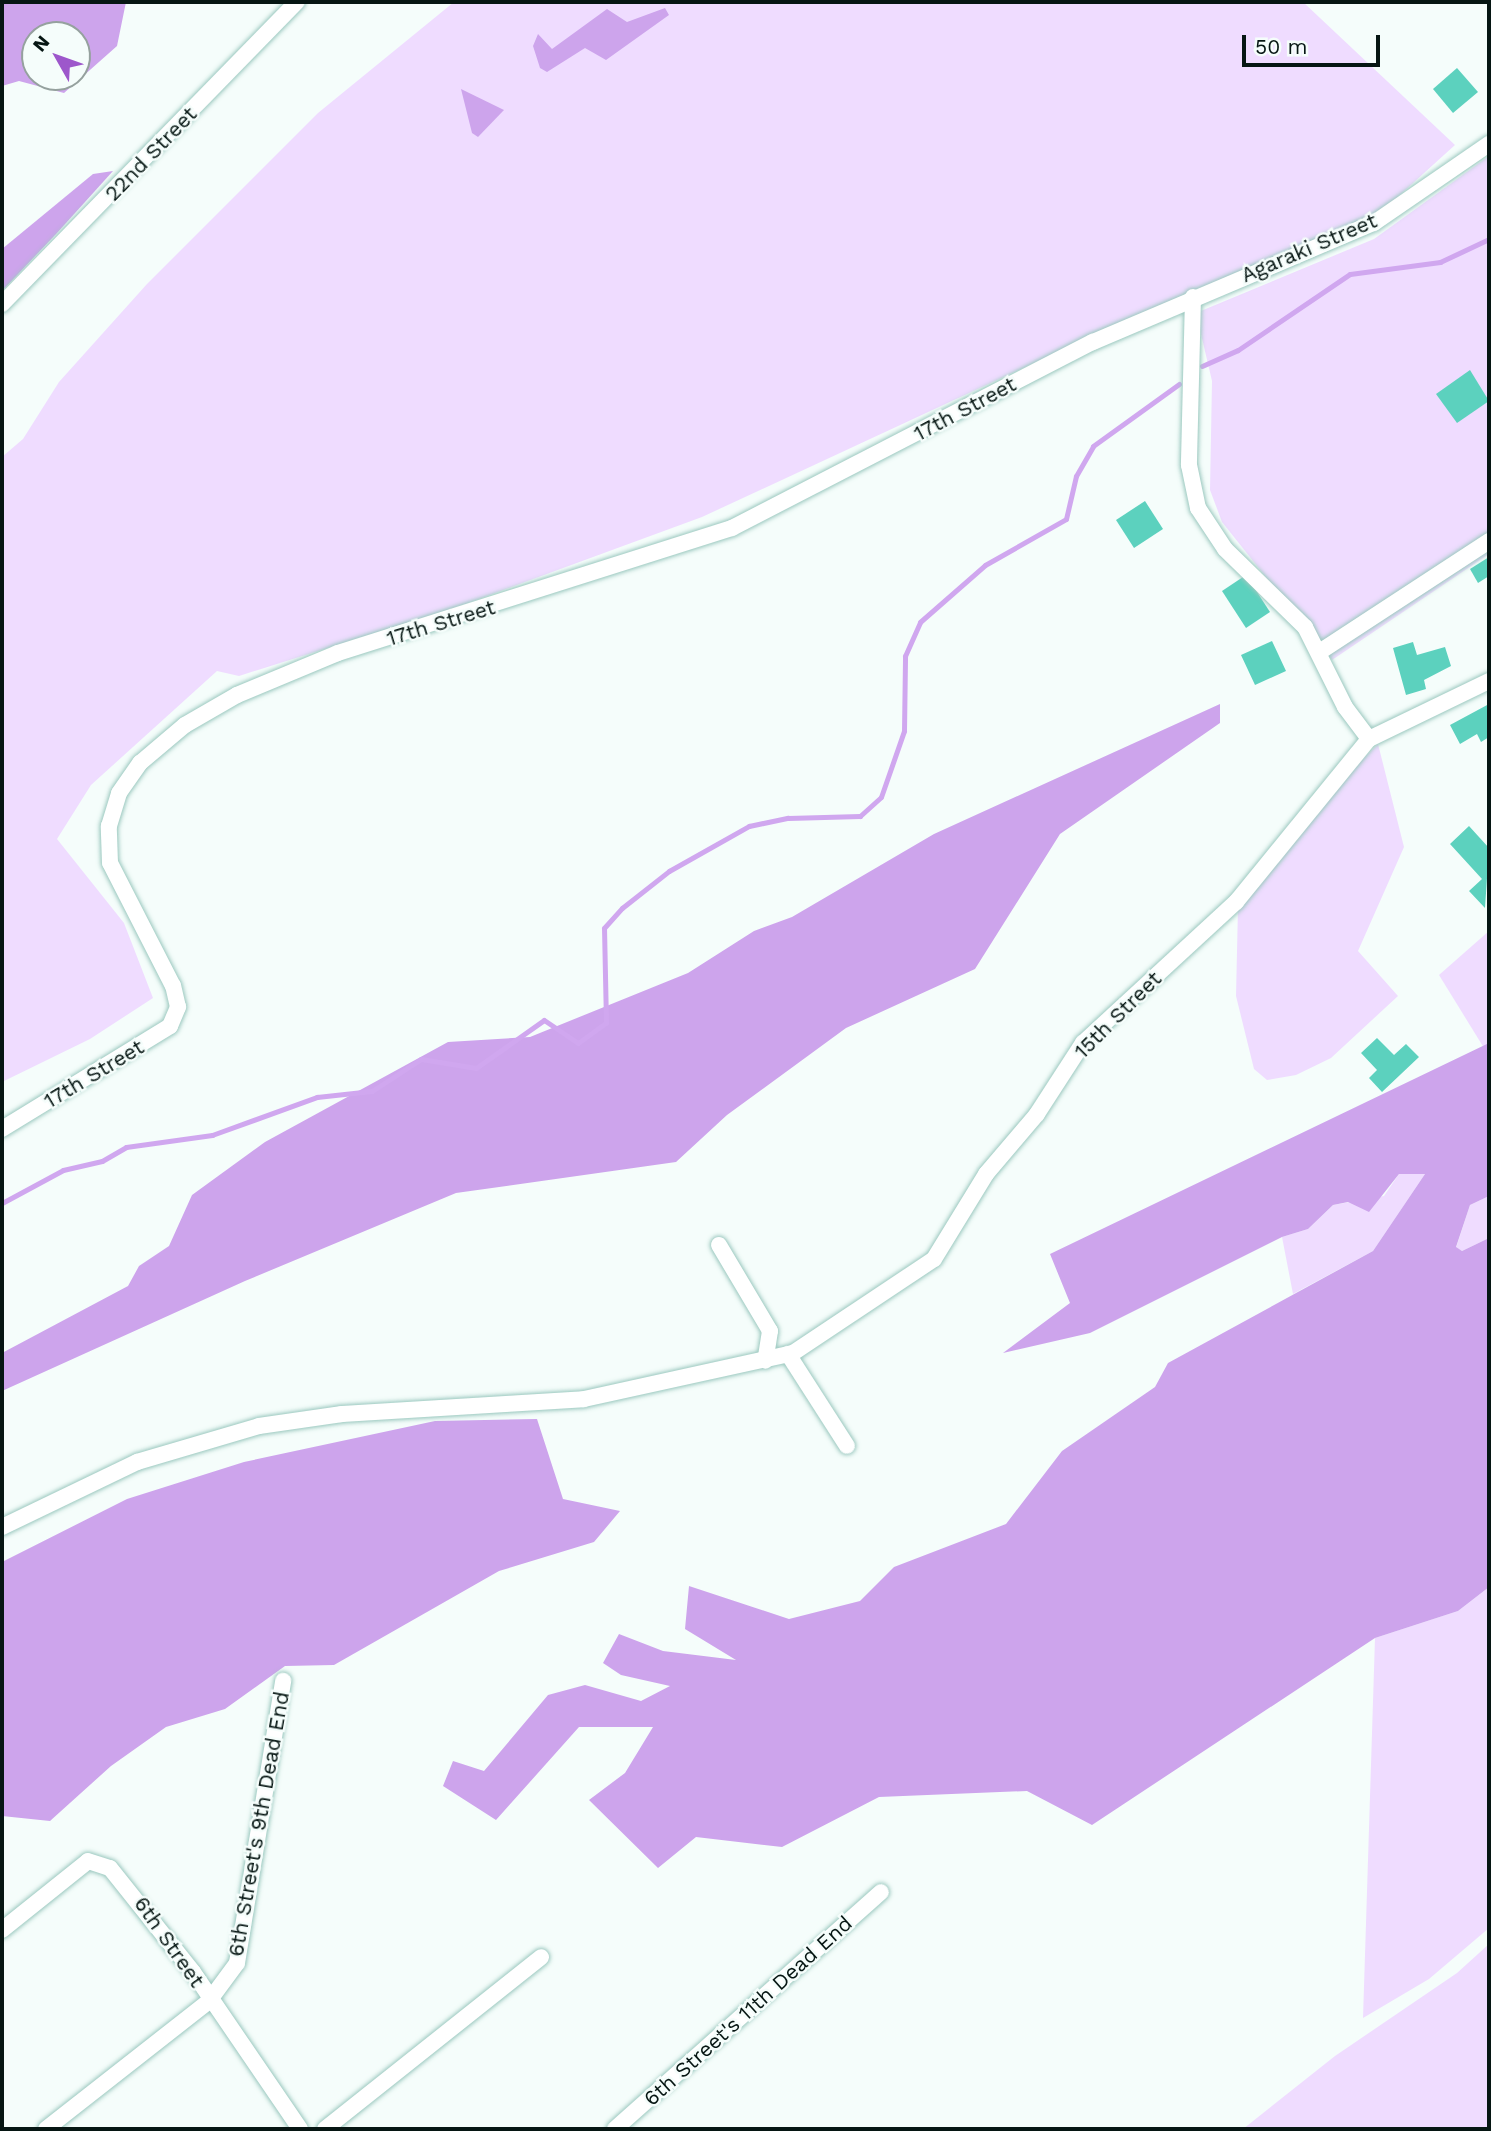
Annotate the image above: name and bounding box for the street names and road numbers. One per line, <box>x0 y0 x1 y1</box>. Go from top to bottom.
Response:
street label: 22nd Street <box>100 102 202 206</box>
street label: Agaraki Street <box>1237 208 1381 288</box>
street label: 17th Street <box>910 372 1020 446</box>
street label: 17th Street <box>384 595 498 651</box>
street label: 15th Street <box>1069 966 1167 1064</box>
street label: 17th Street <box>39 1034 149 1114</box>
street label: 6th Street's 9th Dead End <box>223 1689 295 1959</box>
street label: 6th Street <box>129 1892 209 1992</box>
street label: 6th Street's 11th Dead End <box>638 1911 858 2111</box>

